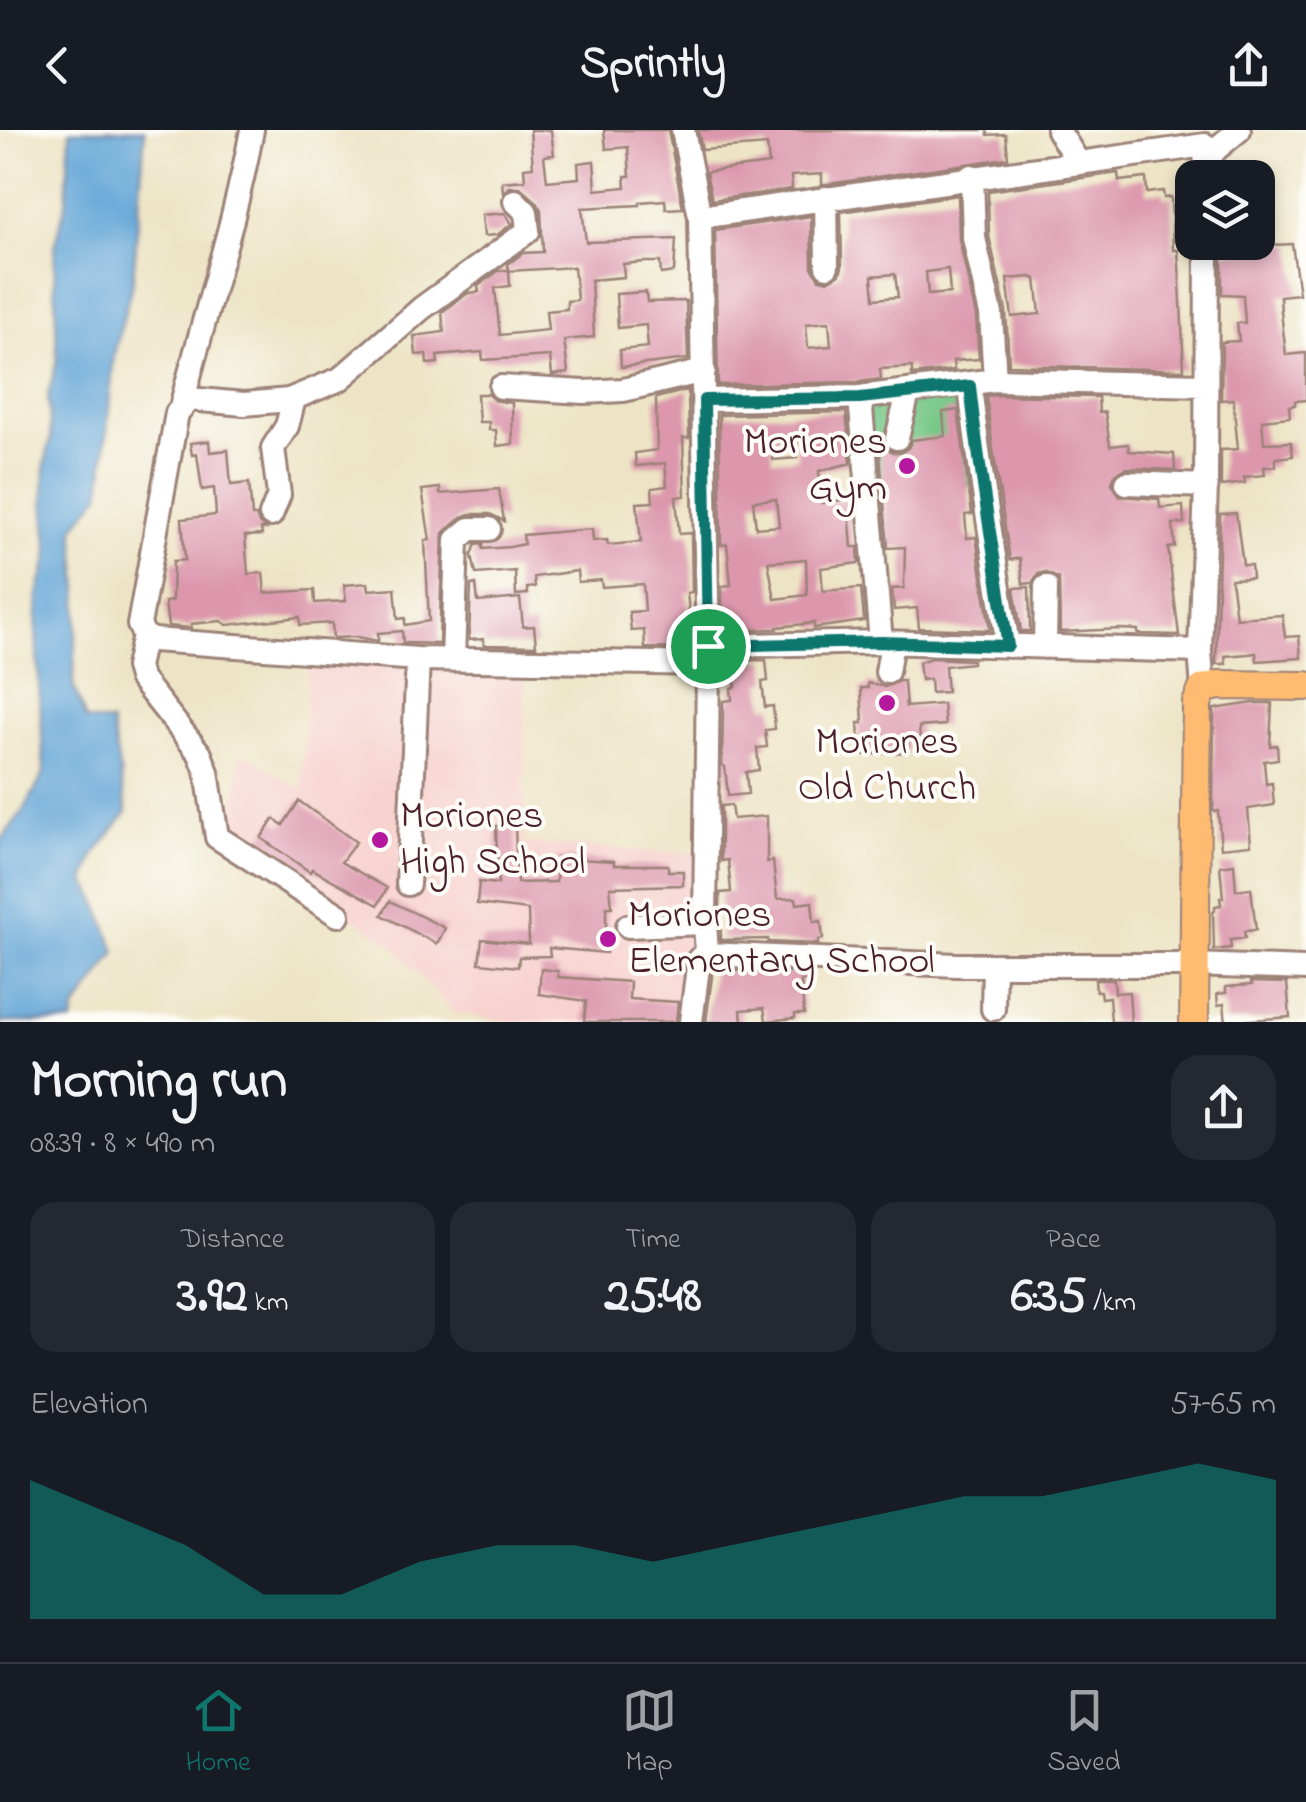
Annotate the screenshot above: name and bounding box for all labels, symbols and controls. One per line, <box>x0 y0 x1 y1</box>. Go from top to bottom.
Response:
text: Sprintly <box>580 32 726 98</box>
icon: back <box>30 38 85 93</box>
icon: share <box>1221 38 1276 93</box>
map controls <box>1175 160 1275 260</box>
button: layers <box>1175 160 1275 260</box>
place label: Moriones Gym <box>744 414 887 519</box>
marker: Moriones Gym <box>896 455 918 477</box>
pin <box>666 604 751 689</box>
icon: arrive <box>681 619 736 674</box>
marker: Moriones Old Church <box>876 692 898 714</box>
place label: Moriones Old Church <box>798 714 976 819</box>
place label: Moriones High School <box>400 788 585 893</box>
marker: Moriones High School <box>369 829 391 851</box>
place label: Moriones Elementary School <box>628 887 935 992</box>
marker: Moriones Elementary School <box>597 928 619 950</box>
text: Morning run <box>30 1043 287 1123</box>
button: share <box>1171 1055 1276 1160</box>
text: 08:39 · 8 × 490 m <box>30 1121 215 1168</box>
text: Distance <box>181 1220 284 1261</box>
text: Time <box>625 1220 681 1261</box>
text: Pace <box>1046 1220 1101 1261</box>
text: 3.92 <box>177 1261 248 1334</box>
text: 25:48 <box>604 1261 702 1334</box>
text: 6:35 <box>1011 1261 1086 1334</box>
text: km <box>248 1283 289 1324</box>
text: /km <box>1086 1283 1136 1324</box>
text: Elevation <box>30 1382 148 1429</box>
text: 57–65 m <box>1170 1382 1276 1429</box>
tab: Home <box>185 1683 251 1784</box>
tab: Map <box>622 1683 677 1784</box>
tab: Saved <box>1047 1683 1121 1784</box>

